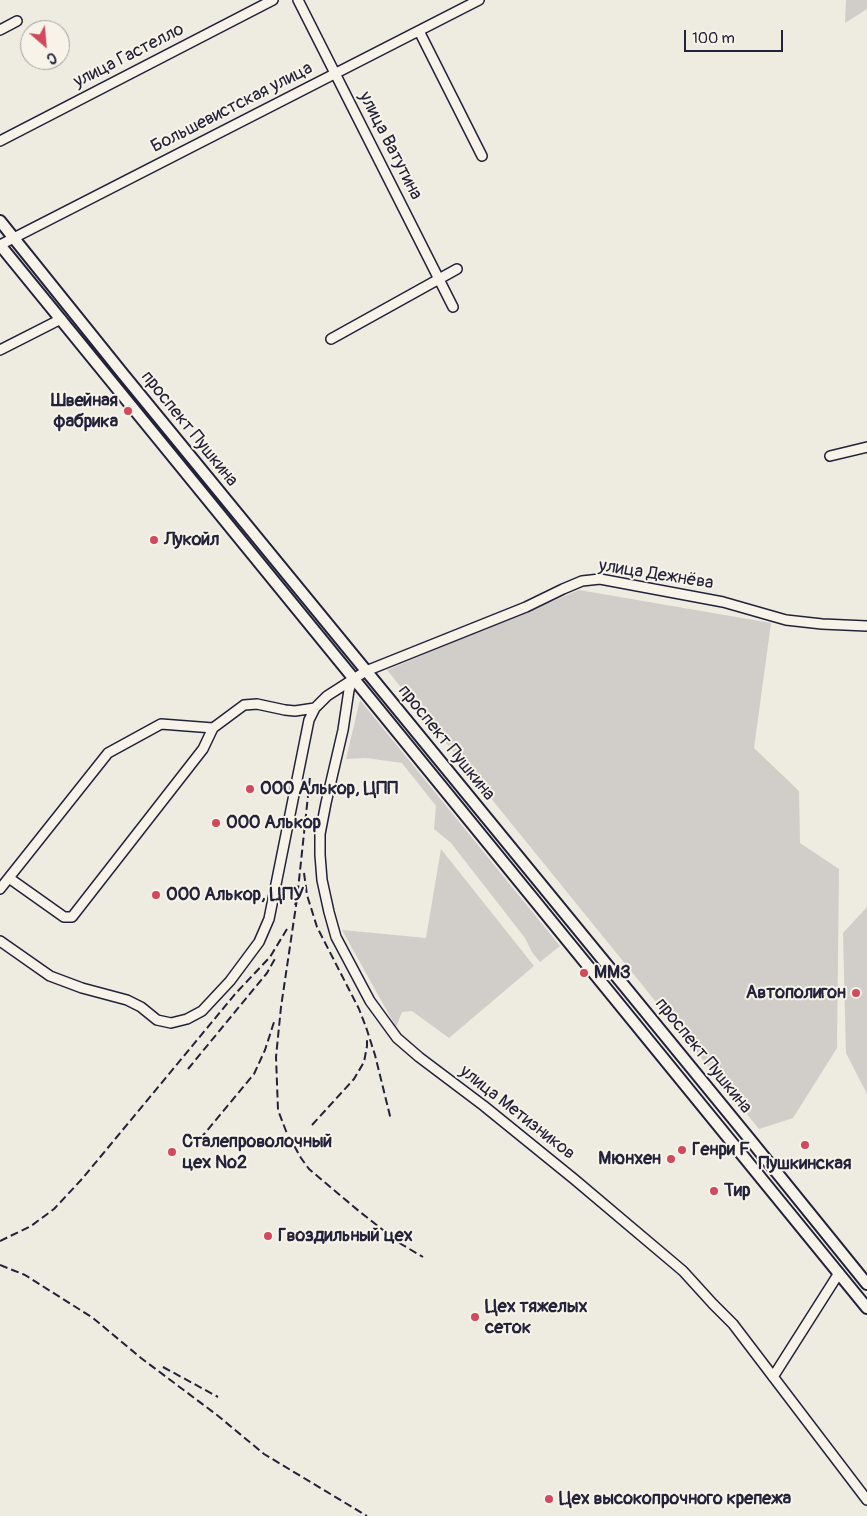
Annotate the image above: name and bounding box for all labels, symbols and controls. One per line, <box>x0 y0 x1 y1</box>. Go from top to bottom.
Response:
street label: улица Гастелло <box>70 19 188 93</box>
north arrow <box>20 20 70 70</box>
scale bar <box>687 20 786 52</box>
text: 100 m <box>692 29 735 48</box>
text: С <box>44 48 59 67</box>
street label: Большевистская улица <box>148 58 316 158</box>
street label: улица Ватутина <box>354 88 426 204</box>
street label: проспект Пушкина <box>136 367 242 491</box>
place label: Швейная фабрика <box>51 390 118 432</box>
marker: Швейная фабрика <box>122 405 134 417</box>
place label: Лукойл <box>164 529 220 551</box>
marker: Лукойл <box>148 534 160 546</box>
street label: улица Дежнёва <box>597 555 715 595</box>
street label: проспект Пушкина <box>393 681 499 805</box>
place label: ООО Алькор, ЦПП <box>260 778 398 800</box>
marker: ООО Алькор, ЦПП <box>244 783 256 795</box>
place label: ООО Алькор <box>226 812 321 834</box>
marker: ООО Алькор <box>210 817 222 829</box>
place label: ООО Алькор, ЦПУ <box>166 884 304 906</box>
marker: ООО Алькор, ЦПУ <box>150 889 162 901</box>
place label: ММЗ <box>594 962 631 984</box>
marker: ММЗ <box>578 967 590 979</box>
place label: Автополигон <box>746 982 846 1004</box>
marker: Автополигон <box>850 987 862 999</box>
street label: проспект Пушкина <box>650 994 756 1118</box>
street label: улица Метизников <box>455 1061 579 1165</box>
place label: Сталепроволочный цех №2 <box>182 1131 332 1174</box>
place label: Генри F <box>692 1139 750 1161</box>
marker: Пушкинская <box>799 1139 811 1151</box>
marker: Генри F <box>676 1144 688 1156</box>
marker: Сталепроволочный цех №2 <box>166 1146 178 1158</box>
place label: Мюнхен <box>598 1148 661 1170</box>
marker: Мюнхен <box>665 1153 677 1165</box>
place label: Пушкинская <box>759 1153 851 1175</box>
place label: Тир <box>724 1180 750 1202</box>
marker: Тир <box>708 1185 720 1197</box>
place label: Гвоздильный цех <box>278 1225 413 1247</box>
marker: Гвоздильный цех <box>262 1230 274 1242</box>
place label: Цех тяжелых сеток <box>485 1296 587 1338</box>
marker: Цех тяжелых сеток <box>469 1311 481 1323</box>
place label: Цех высокопрочного крепежа <box>559 1488 791 1510</box>
marker: Цех высокопрочного крепежа <box>543 1493 555 1505</box>

